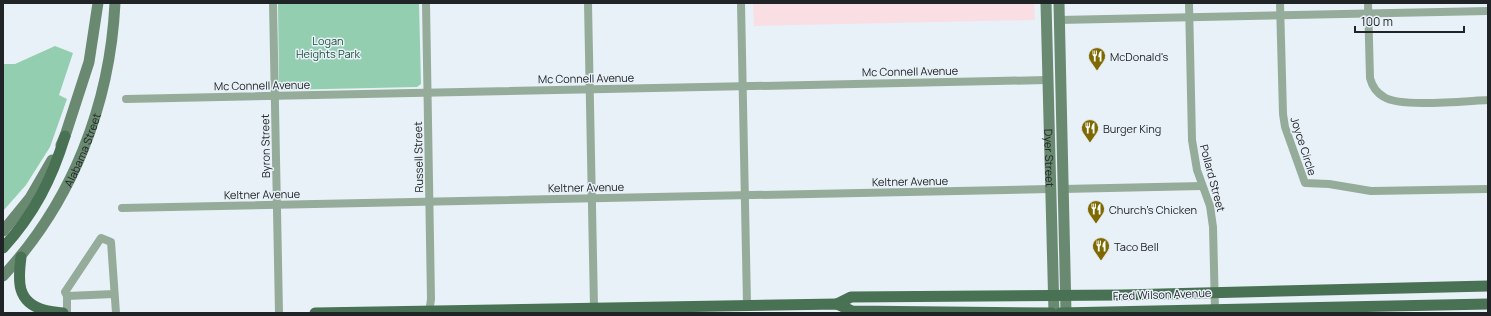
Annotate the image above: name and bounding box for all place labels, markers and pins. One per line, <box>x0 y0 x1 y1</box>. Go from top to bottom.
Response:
restaurant icon: McDonald's <box>1087 46 1107 71</box>
place label: McDonald's <box>1110 49 1168 64</box>
restaurant icon: Burger King <box>1080 118 1100 143</box>
place label: Burger King <box>1103 121 1161 136</box>
restaurant icon: Church's Chicken <box>1086 199 1106 224</box>
place label: Church's Chicken <box>1109 202 1197 217</box>
restaurant icon: Taco Bell <box>1091 236 1111 261</box>
place label: Taco Bell <box>1114 239 1159 254</box>

